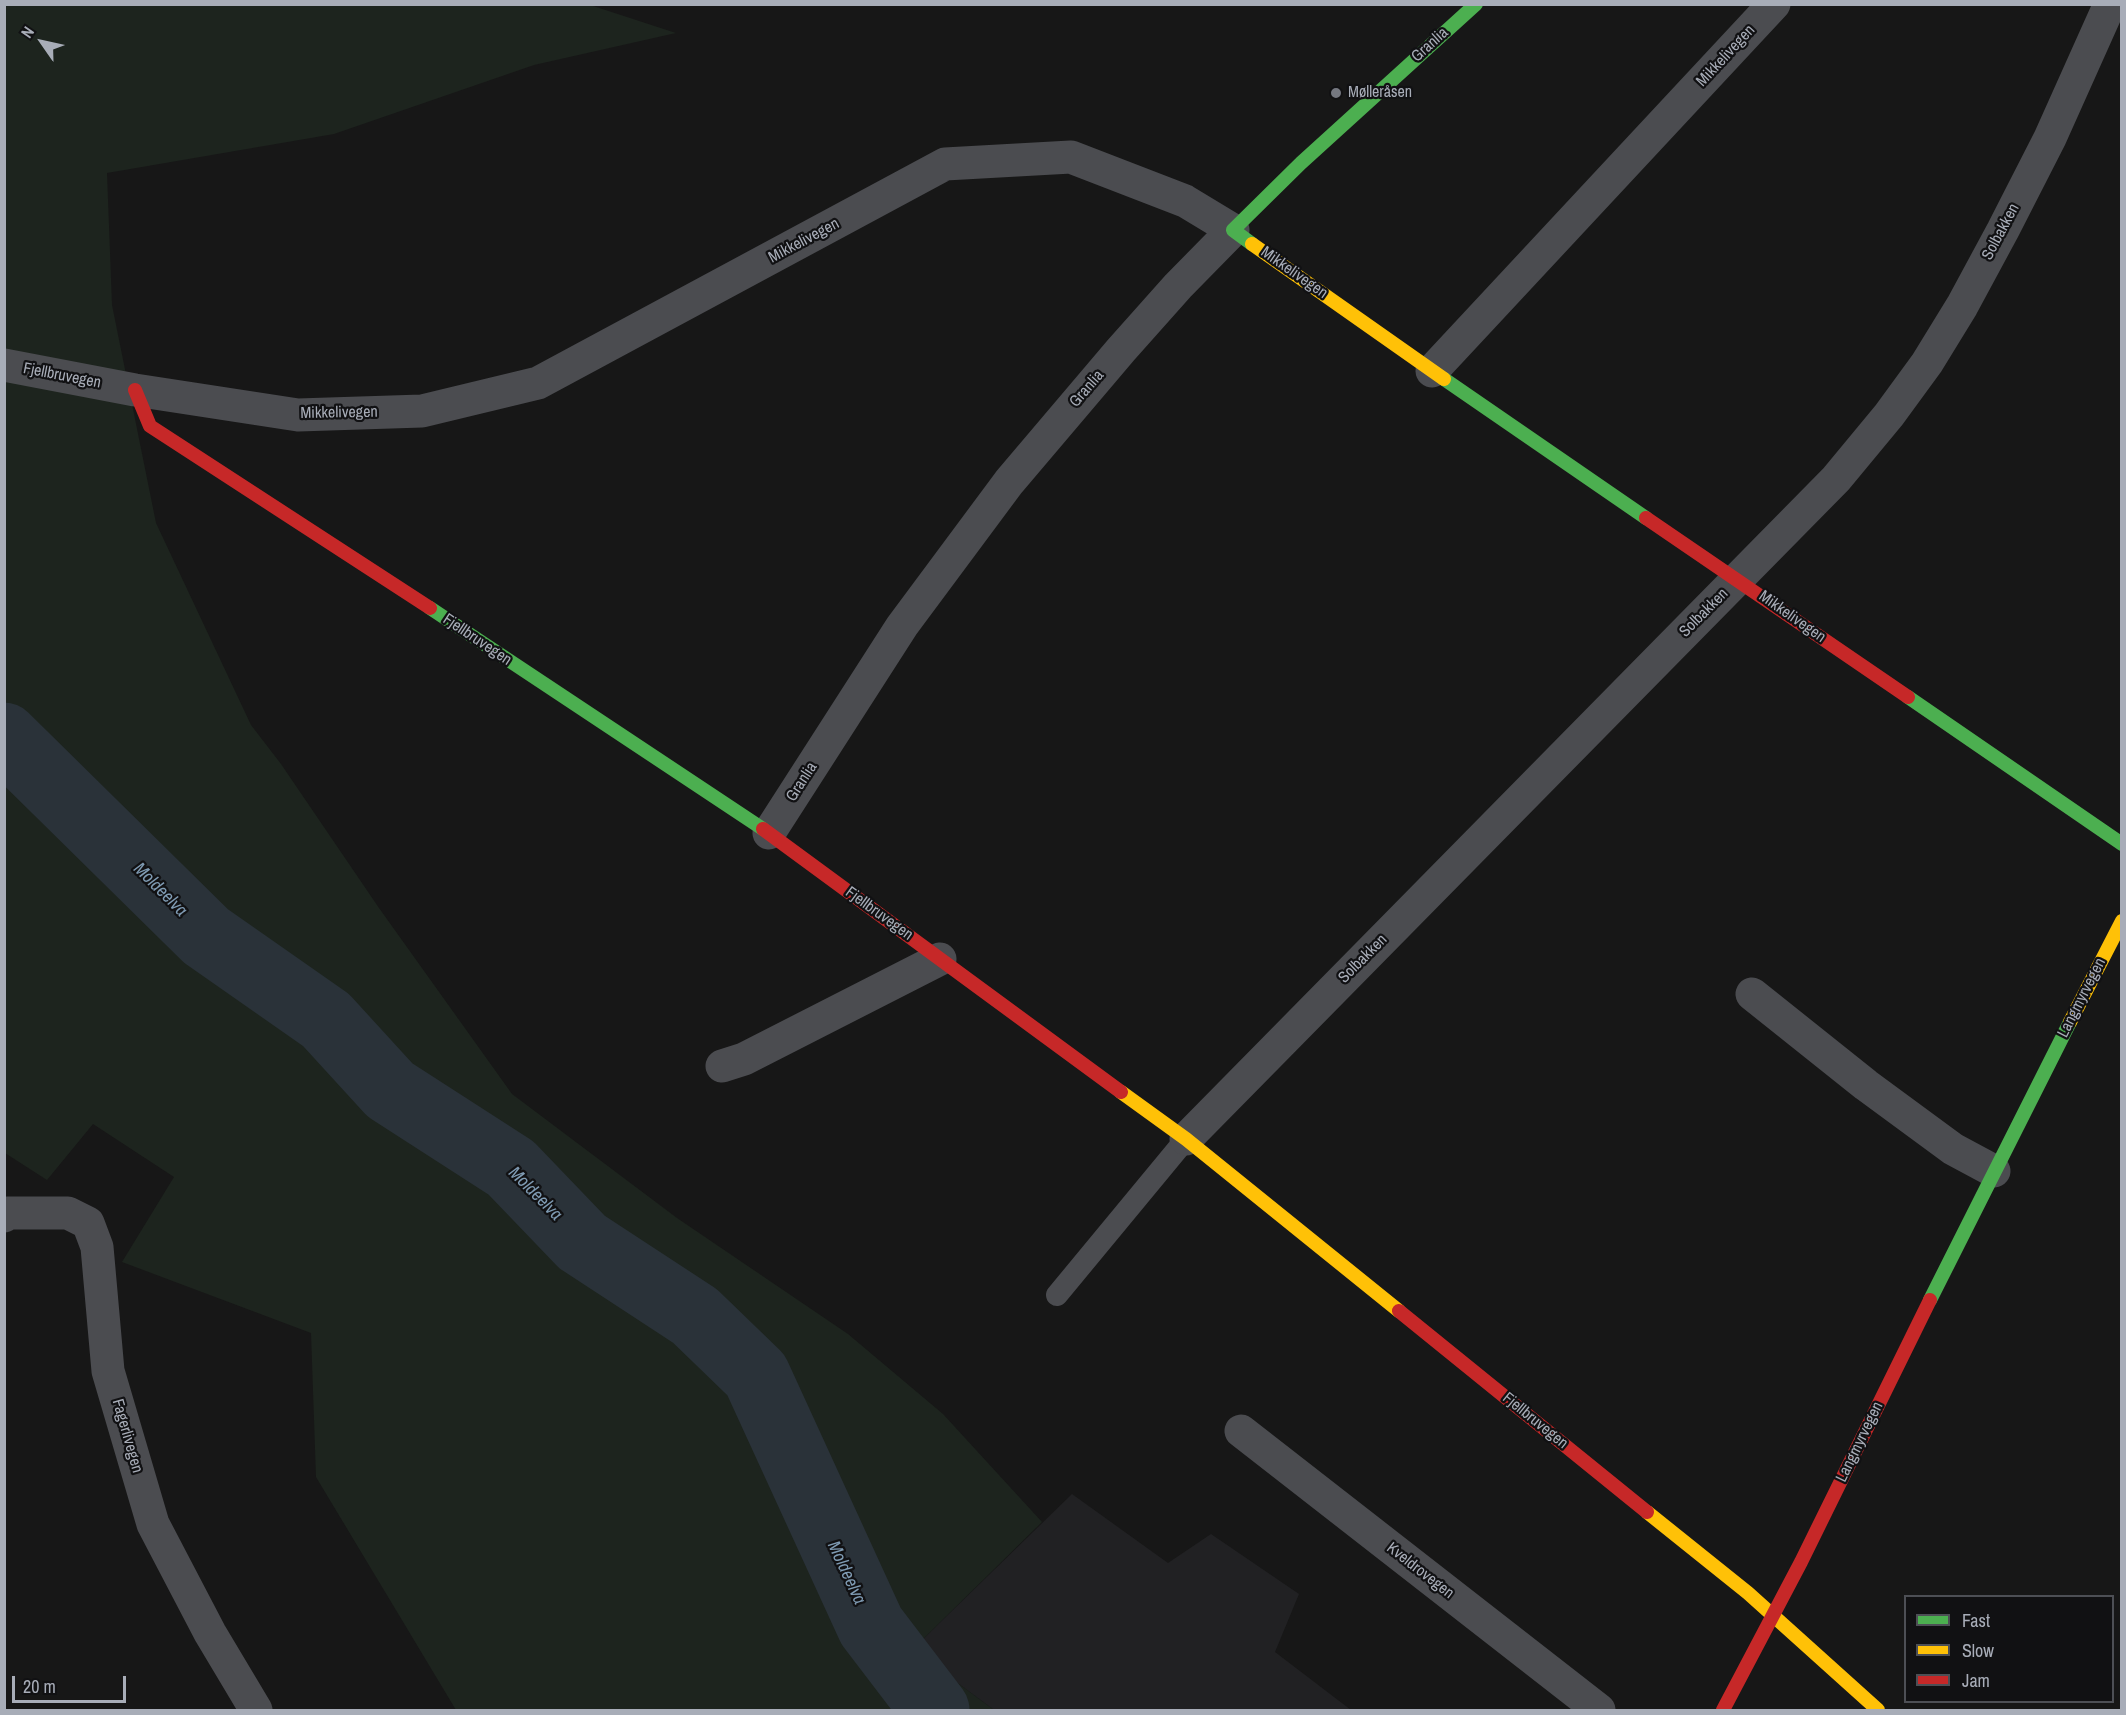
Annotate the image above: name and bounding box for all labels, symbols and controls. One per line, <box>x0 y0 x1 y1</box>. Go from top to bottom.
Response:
north arrow <box>12 12 72 72</box>
street label: Mikkelivegen <box>1693 21 1759 91</box>
text: N <box>15 22 39 42</box>
street label: Granlia <box>1408 23 1452 67</box>
place label: Mølleråsen <box>1348 83 1412 103</box>
marker: Mølleråsen <box>1329 86 1343 100</box>
street label: Solbakken <box>1978 200 2024 264</box>
street label: Mikkelivegen <box>765 214 843 268</box>
street label: Mikkelivegen <box>1257 243 1331 303</box>
street label: Fjellbruvegen <box>22 359 102 393</box>
street label: Granlia <box>1066 366 1108 412</box>
street label: Mikkelivegen <box>300 403 378 423</box>
street label: Solbakken <box>1676 585 1732 641</box>
street label: Mikkelivegen <box>1755 587 1829 647</box>
street label: Fjellbruvegen <box>439 610 515 670</box>
street label: Granlia <box>782 759 822 805</box>
water label: Moldeelva <box>129 859 191 921</box>
street label: Fjellbruvegen <box>842 883 916 945</box>
street label: Solbakken <box>1335 931 1391 987</box>
street label: Langmyrvegen <box>2054 955 2110 1041</box>
water label: Moldeelva <box>504 1163 566 1225</box>
street label: Fjellbruvegen <box>1498 1389 1572 1453</box>
street label: Fagerlivegen <box>107 1397 147 1475</box>
street label: Langmyrvegen <box>1832 1399 1888 1485</box>
water label: Moldeelva <box>822 1538 870 1608</box>
street label: Kveldrovegen <box>1382 1539 1458 1603</box>
legend <box>1904 1595 2114 1703</box>
text: Fast <box>1962 1608 1990 1633</box>
text: Slow <box>1962 1638 1994 1663</box>
scale bar <box>15 1664 129 1702</box>
text: Jam <box>1962 1668 1990 1693</box>
text: 20 m <box>23 1674 56 1699</box>

